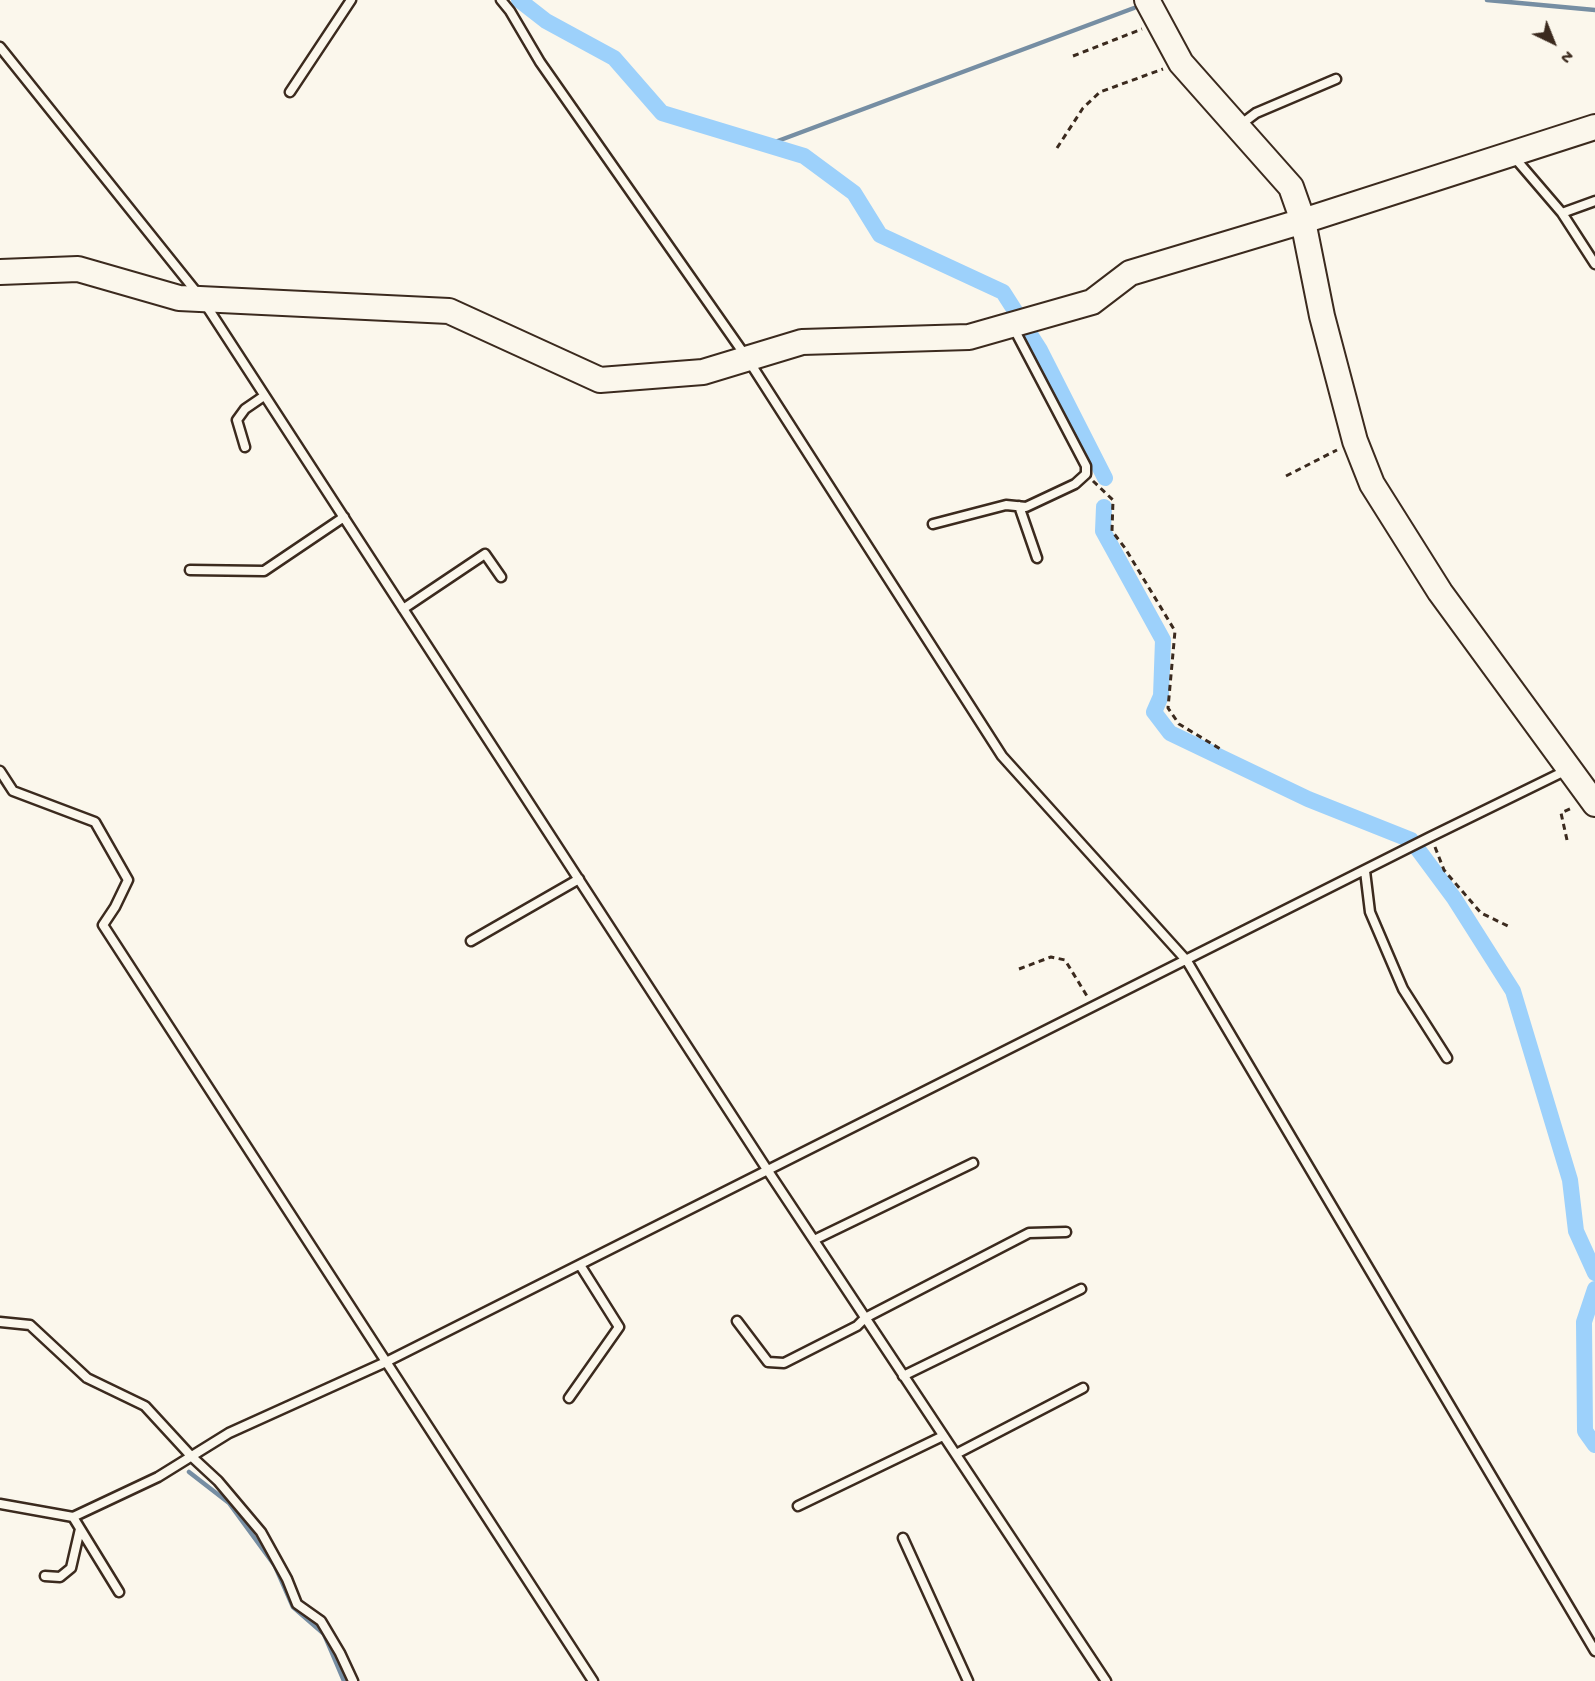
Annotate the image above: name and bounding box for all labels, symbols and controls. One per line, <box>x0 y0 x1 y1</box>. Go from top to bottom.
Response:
north arrow <box>1523 12 1583 72</box>
text: N <box>1555 45 1576 66</box>

